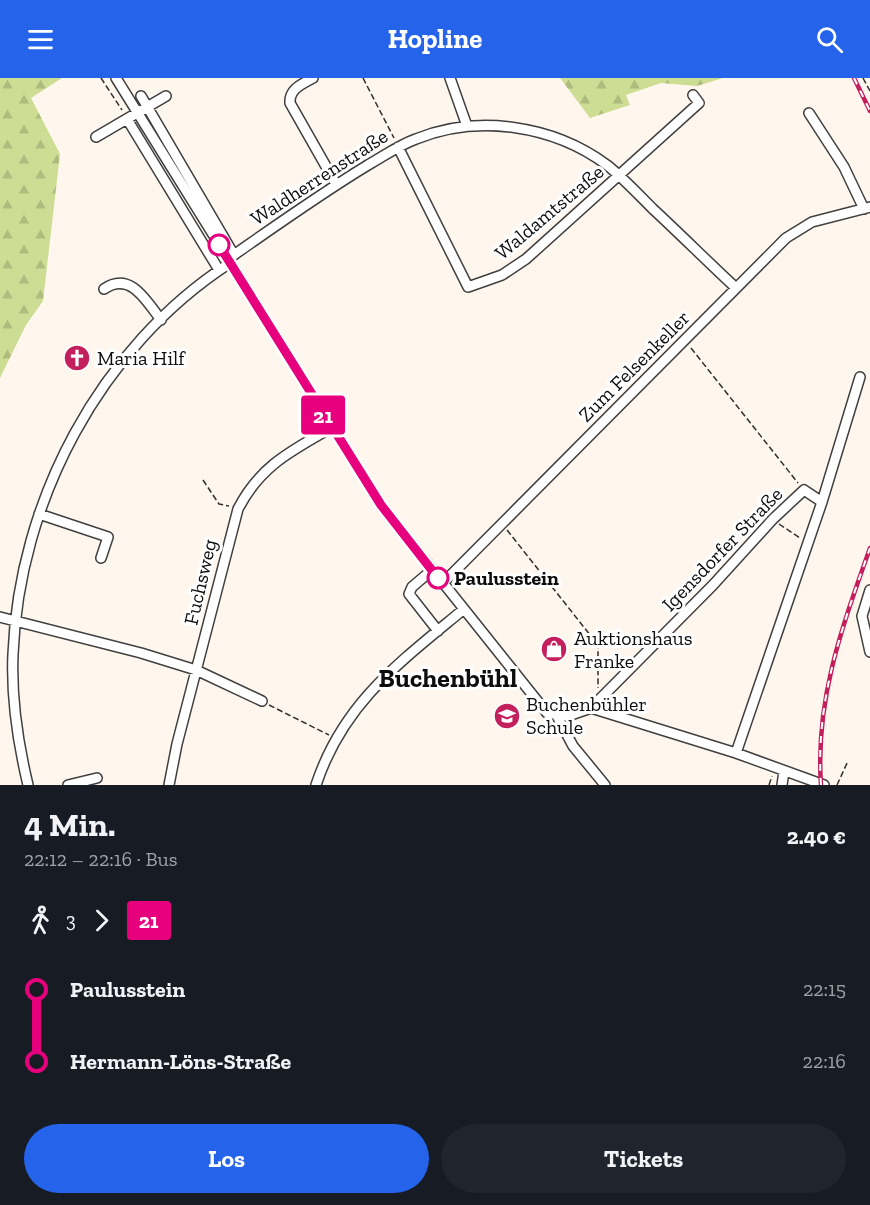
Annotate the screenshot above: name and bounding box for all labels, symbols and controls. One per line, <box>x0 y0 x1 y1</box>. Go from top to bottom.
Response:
icon: menu <box>24 23 57 56</box>
text: Hopline <box>388 23 482 55</box>
icon: search <box>813 23 846 56</box>
street label: Waldherrenstraße <box>246 124 392 230</box>
street label: Waldamtstraße <box>490 159 608 265</box>
unlabelled marker <box>208 234 230 256</box>
street label: Zum Felsenkeller <box>573 305 695 427</box>
church icon: Maria Hilf <box>62 343 92 373</box>
place label: Maria Hilf <box>97 346 186 370</box>
line badge: 21 <box>296 396 350 434</box>
text: 21 <box>313 403 333 428</box>
street label: Igensdorfer Straße <box>657 482 787 616</box>
street label: Fuchsweg <box>179 537 221 627</box>
place label: Paulusstein <box>454 566 559 590</box>
marker: Paulusstein <box>427 567 449 589</box>
place label: Auktionshaus Franke <box>574 626 693 673</box>
shop icon: Auktionshaus Franke <box>539 634 569 664</box>
district label: Buchenbühl <box>379 662 517 694</box>
place label: Buchenbühler Schule <box>526 692 647 739</box>
school or university icon: Buchenbühler Schule <box>492 701 522 731</box>
text: 4 Min. <box>24 805 115 844</box>
text: 2.40 € <box>787 823 846 850</box>
text: 22:12 – 22:16 · Bus <box>24 847 178 871</box>
icon: walk <box>24 904 57 937</box>
icon: forward <box>85 904 118 937</box>
text: 3 <box>66 908 76 932</box>
text: 21 <box>139 908 159 933</box>
text: Paulusstein <box>70 976 185 1003</box>
text: 22:15 <box>803 977 846 1001</box>
text: Hermann-Löns-Straße <box>70 1048 291 1075</box>
text: 22:16 <box>803 1049 846 1073</box>
button: Los <box>24 1124 429 1193</box>
button: Tickets <box>441 1124 846 1193</box>

